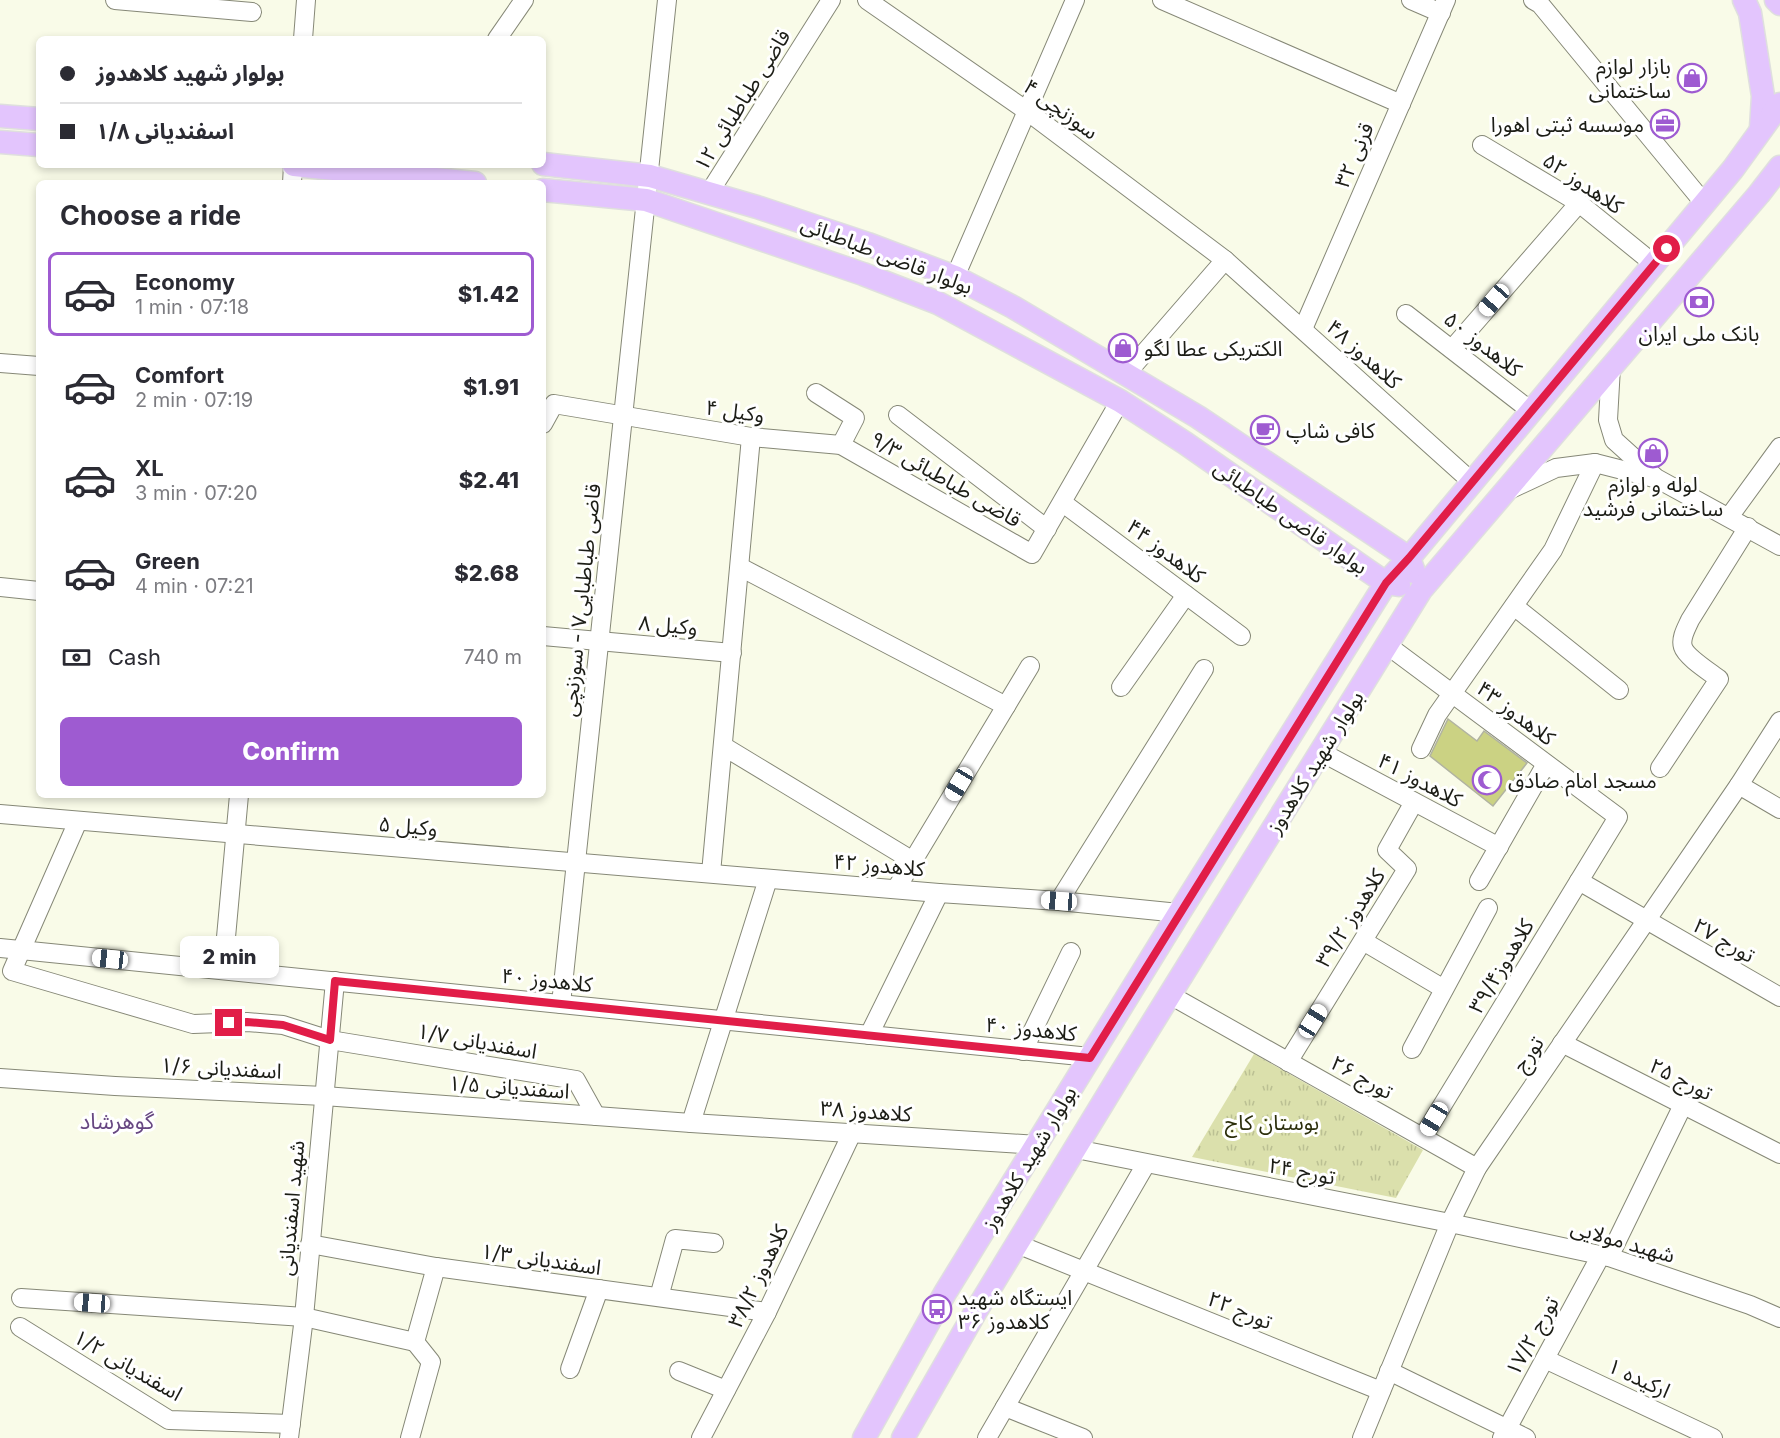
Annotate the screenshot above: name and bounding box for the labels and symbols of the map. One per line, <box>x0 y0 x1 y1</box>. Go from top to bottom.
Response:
street label: قاضی طباطبائی ۱۲ <box>688 25 796 175</box>
place label: بازار لوازم ساختمانی <box>1589 54 1671 103</box>
shop icon: بازار لوازم ساختمانی <box>1676 62 1708 94</box>
street label: سوزنچی ۴ <box>1018 74 1103 145</box>
office icon: موسسه ثبتی اهورا <box>1649 108 1681 140</box>
place label: موسسه ثبتی اهورا <box>1491 112 1644 137</box>
street label: قرنی ۳۲ <box>1329 119 1379 191</box>
street label: کلاهدوز ۵۲ <box>1538 147 1628 219</box>
street label: بولوار قاضی طباطبائی <box>798 211 976 299</box>
route start <box>1653 235 1680 262</box>
car <box>1475 281 1513 319</box>
bank icon: بانک ملی ایران <box>1683 286 1715 318</box>
street label: کلاهدوز ۵۰ <box>1439 306 1527 382</box>
street label: کلاهدوز ۴۸ <box>1322 314 1407 394</box>
place label: بانک ملی ایران <box>1639 321 1759 346</box>
shop icon: الکتریکی عطا لگو <box>1107 332 1139 364</box>
place label: الکتریکی عطا لگو <box>1144 336 1282 361</box>
street label: وکيل ۴ <box>704 395 766 427</box>
cafe icon: کافی شاپ <box>1249 414 1281 446</box>
place label: کافی شاپ <box>1286 418 1375 444</box>
street label: قاضی طباطبائی ۹/۳ <box>866 426 1026 532</box>
shop icon: لوله و لوازم ساختمانی فرشید <box>1637 437 1669 469</box>
street label: بولوار قاضی طباطبائی <box>1209 455 1373 579</box>
place label: لوله و لوازم ساختمانی فرشید <box>1583 472 1723 521</box>
street label: قاضی طباطبایی۷ - سوزنچی <box>556 482 607 718</box>
street label: کلاهدوز ۴۴ <box>1122 513 1210 589</box>
street label: وکيل ۸ <box>637 610 699 640</box>
street label: کلاهدوز ۴۳ <box>1472 675 1560 751</box>
street label: بولوار شهید کلاهدوز <box>1261 686 1369 839</box>
street label: کلاهدوز ۴۱ <box>1374 747 1467 813</box>
car <box>942 764 976 804</box>
mosque icon: مسجد امام صادق <box>1471 764 1503 796</box>
place label: مسجد امام صادق <box>1508 768 1657 797</box>
street label: وکيل ۵ <box>377 811 439 841</box>
street label: کلاهدوز ۴۲ <box>832 849 926 881</box>
street label: کلاهدوز ۳۹/۲ <box>1310 864 1390 972</box>
car <box>1040 891 1078 911</box>
street label: تورج ۲۷ <box>1687 912 1759 970</box>
street label: کلاهدوز۳۹/۴ <box>1463 914 1539 1018</box>
callout: 2 min <box>180 936 278 978</box>
car <box>91 948 129 970</box>
street label: کلاهدوز ۴۰ <box>500 963 594 997</box>
car <box>1296 1001 1330 1041</box>
route end <box>215 1009 242 1036</box>
street label: کلاهدوز ۴۰ <box>984 1012 1078 1046</box>
street label: ۱/۷ اسفندیانی <box>415 1018 539 1064</box>
street label: تورج <box>1507 1032 1551 1078</box>
street label: تورج ۲۶ <box>1325 1050 1397 1107</box>
street label: اسفندیانی ۱/۶ <box>160 1052 282 1084</box>
street label: تورج ۲۵ <box>1644 1053 1717 1108</box>
street label: اسفندیانی ۱/۵ <box>448 1070 570 1104</box>
street label: بولوار شهید کلاهدوز <box>976 1082 1082 1235</box>
street label: کلاهدوز ۳۸ <box>819 1095 913 1127</box>
car <box>1417 1099 1451 1139</box>
district label: گوهرشاد <box>80 1108 155 1134</box>
park label: بوستان کاج <box>1225 1110 1319 1138</box>
street label: شهید اسفندیانی <box>273 1139 309 1277</box>
street label: تورج ۲۴ <box>1266 1152 1337 1193</box>
street label: شهید مولایی <box>1568 1214 1678 1268</box>
street label: کلاهدوز ۳۸/۲ <box>722 1220 794 1331</box>
street label: اسفندیانی ۱/۳ <box>479 1238 603 1280</box>
place label: ایستگاه شهید کلاهدوز ۳۶ <box>958 1285 1072 1334</box>
street label: تورج ۲۲ <box>1203 1286 1276 1337</box>
street label: تورج ۱۷/۲ <box>1500 1292 1567 1381</box>
car <box>73 1293 111 1313</box>
bus stop icon: ایستگاه شهید کلاهدوز ۳۶ <box>921 1293 953 1325</box>
street label: اسفندیانی ۱/۲ <box>69 1324 187 1406</box>
street label: ارکیده ۱ <box>1604 1353 1674 1403</box>

